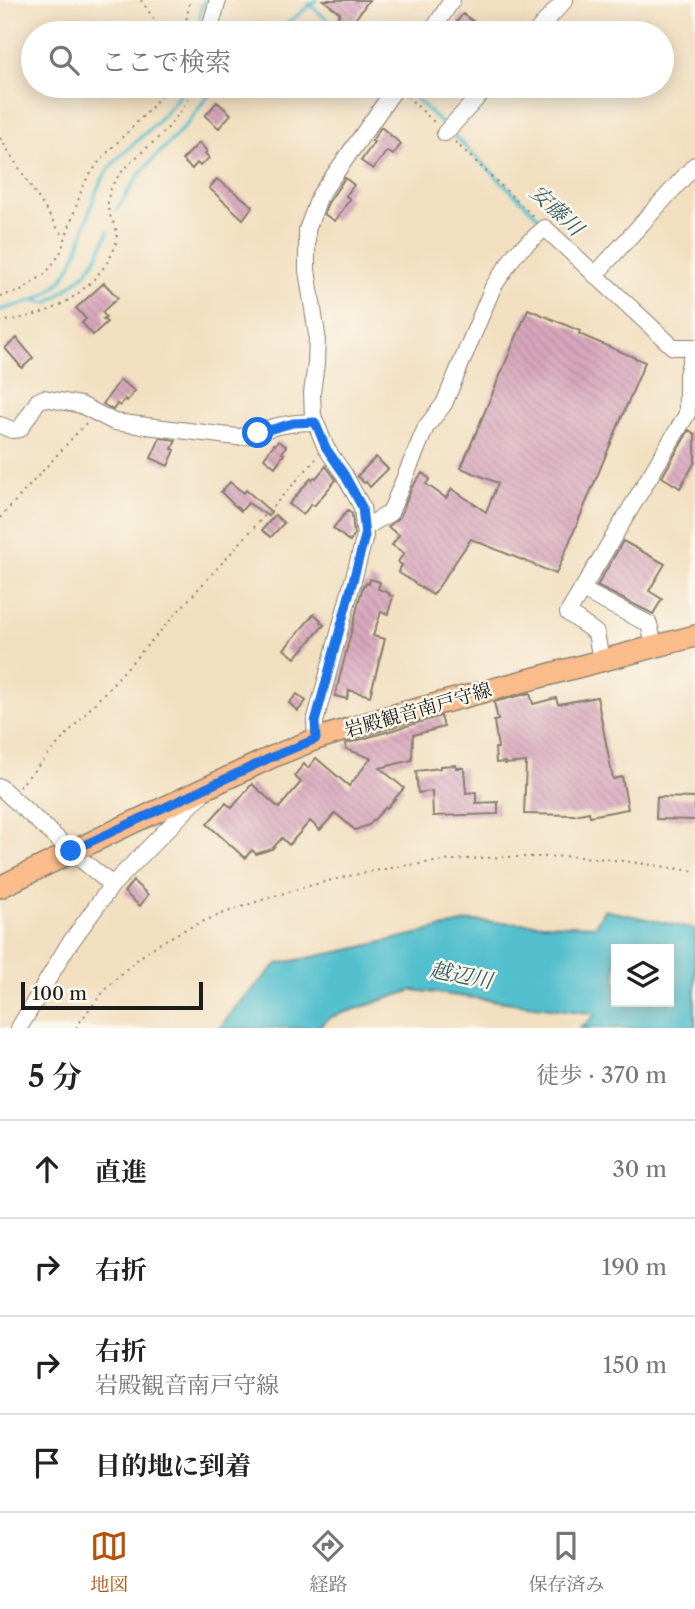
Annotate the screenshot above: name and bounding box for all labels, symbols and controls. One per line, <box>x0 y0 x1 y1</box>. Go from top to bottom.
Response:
search box <box>21 21 674 98</box>
icon: search <box>45 41 83 79</box>
text: ここで検索 <box>101 46 231 78</box>
water label: 安藤川 <box>525 179 590 242</box>
route start <box>242 417 273 448</box>
street label: 岩殿観音南戸守線 <box>342 678 494 742</box>
route end <box>55 835 86 866</box>
map controls <box>611 944 674 1007</box>
button: layers <box>611 944 674 1007</box>
water label: 越辺川 <box>428 957 496 994</box>
scale bar <box>21 979 203 1011</box>
text: 100 m <box>32 982 87 1005</box>
text: 5 分 <box>28 1058 82 1095</box>
text: 徒歩 · 370 m <box>536 1061 667 1089</box>
icon: ahead <box>28 1150 66 1188</box>
text: 30 m <box>612 1155 667 1183</box>
text: 直進 <box>95 1156 147 1188</box>
icon: right <box>28 1248 66 1286</box>
text: 190 m <box>602 1253 667 1281</box>
text: 右折 <box>95 1254 147 1286</box>
text: 右折 <box>95 1335 147 1367</box>
icon: right <box>28 1346 66 1384</box>
text: 150 m <box>603 1351 667 1379</box>
text: 岩殿観音南戸守線 <box>95 1371 279 1399</box>
icon: arrive <box>28 1444 66 1482</box>
text: 目的地に到着 <box>95 1450 251 1482</box>
tab: 地図 <box>90 1527 129 1596</box>
tab: 経路 <box>309 1527 348 1596</box>
tab: 保存済み <box>528 1527 605 1596</box>

